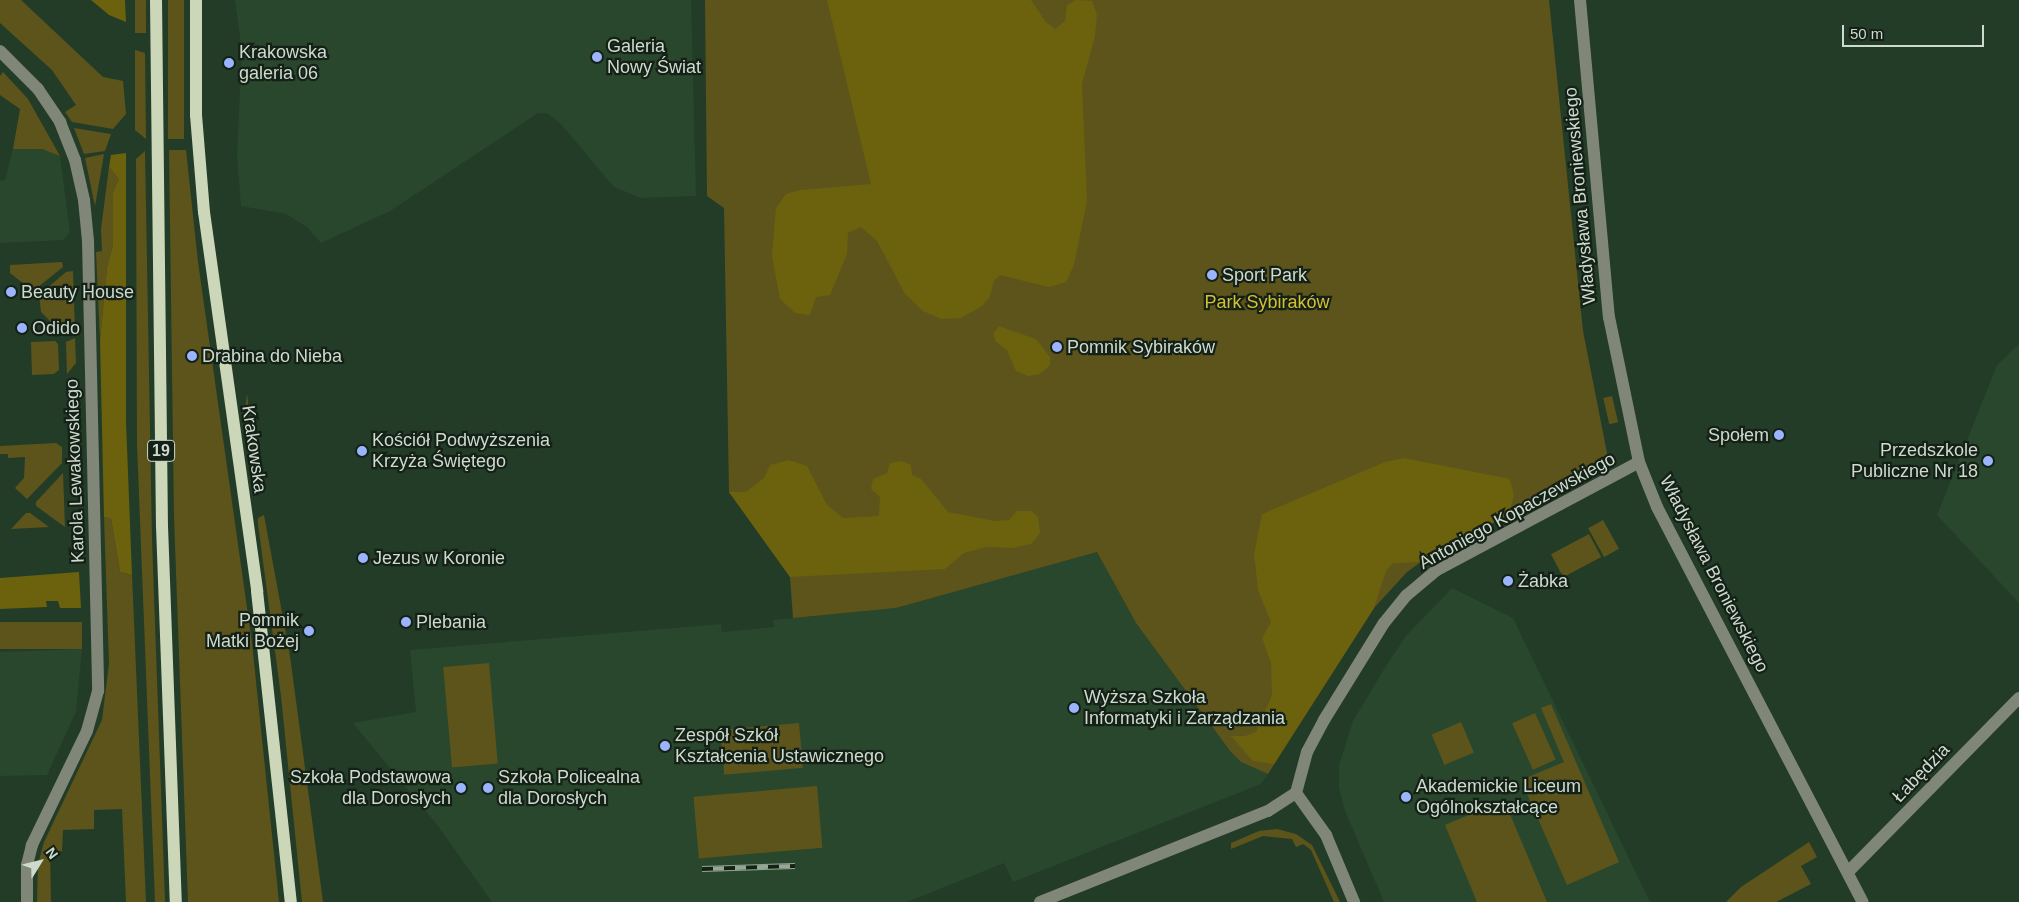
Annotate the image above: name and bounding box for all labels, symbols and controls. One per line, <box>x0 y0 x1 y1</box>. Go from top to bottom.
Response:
scale bar <box>1844 15 1986 47</box>
text: 50 m <box>1850 25 1883 42</box>
place label: Galeria Nowy Świat <box>607 36 701 78</box>
place label: Krakowska galeria 06 <box>239 42 327 84</box>
marker: Galeria Nowy Świat <box>591 51 603 63</box>
marker: Krakowska galeria 06 <box>223 57 235 69</box>
street label: Władysława Broniewskiego <box>1560 86 1600 306</box>
place label: Sport Park <box>1222 264 1307 286</box>
marker: Sport Park <box>1206 269 1218 281</box>
place label: Beauty House <box>21 281 134 303</box>
marker: Beauty House <box>5 286 17 298</box>
park label: Park Sybiraków <box>1204 291 1330 313</box>
place label: Odido <box>32 317 80 339</box>
marker: Odido <box>16 322 28 334</box>
place label: Pomnik Sybiraków <box>1067 336 1215 358</box>
marker: Pomnik Sybiraków <box>1051 341 1063 353</box>
place label: Drabina do Nieba <box>202 345 342 367</box>
marker: Drabina do Nieba <box>186 350 198 362</box>
street label: Karola Lewakowskiego <box>61 379 89 563</box>
street label: Krakowska <box>237 404 271 494</box>
place label: Społem <box>1708 424 1769 446</box>
marker: Społem <box>1773 429 1785 441</box>
place label: Kościół Podwyższenia Krzyża Świętego <box>372 430 550 472</box>
road number: 19 <box>146 438 176 464</box>
place label: Przedszkole Publiczne Nr 18 <box>1851 440 1978 482</box>
marker: Kościół Podwyższenia Krzyża Świętego <box>356 445 368 457</box>
street label: Antoniego Kopaczewskiego <box>1415 448 1619 574</box>
marker: Przedszkole Publiczne Nr 18 <box>1982 455 1994 467</box>
street label: Władysława Broniewskiego <box>1655 472 1773 676</box>
place label: Jezus w Koronie <box>373 547 505 569</box>
marker: Jezus w Koronie <box>357 552 369 564</box>
place label: Żabka <box>1518 570 1568 592</box>
marker: Żabka <box>1502 575 1514 587</box>
place label: Pomnik Matki Bożej <box>206 610 299 652</box>
place label: Plebania <box>416 611 486 633</box>
marker: Plebania <box>400 616 412 628</box>
marker: Pomnik Matki Bożej <box>303 625 315 637</box>
place label: Wyższa Szkoła Informatyki i Zarządzania <box>1084 687 1285 730</box>
marker: Wyższa Szkoła Informatyki i Zarządzania <box>1068 702 1080 714</box>
place label: Zespół Szkół Kształcenia Ustawicznego <box>675 725 884 768</box>
street label: Łabędzia <box>1888 739 1954 807</box>
marker: Zespół Szkół Kształcenia Ustawicznego <box>659 740 671 752</box>
place label: Szkoła Podstawowa dla Dorosłych <box>290 767 451 810</box>
place label: Szkoła Policealna dla Dorosłych <box>498 767 640 810</box>
place label: Akademickie Liceum Ogólnokształcące <box>1416 776 1581 819</box>
marker: Szkoła Podstawowa dla Dorosłych <box>455 782 467 794</box>
marker: Szkoła Policealna dla Dorosłych <box>482 782 494 794</box>
marker: Akademickie Liceum Ogólnokształcące <box>1400 791 1412 803</box>
north arrow <box>15 837 65 887</box>
text: N <box>43 844 62 862</box>

